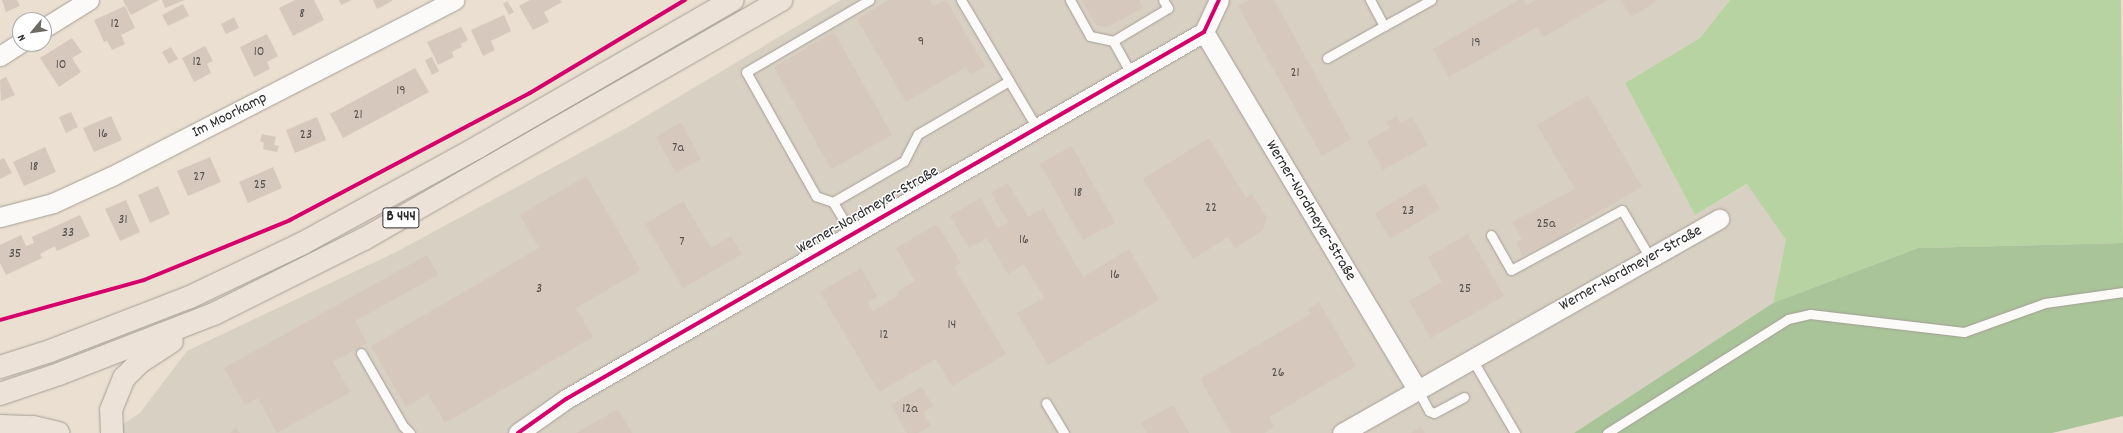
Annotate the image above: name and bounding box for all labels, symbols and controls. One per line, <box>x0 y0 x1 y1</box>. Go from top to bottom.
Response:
house number: 8 <box>299 6 305 22</box>
north arrow <box>12 12 52 52</box>
house number: 12 <box>110 16 120 32</box>
text: N <box>14 31 31 44</box>
house number: 9 <box>918 34 924 50</box>
house number: 19 <box>1471 35 1481 51</box>
house number: 10 <box>254 44 264 60</box>
house number: 12 <box>192 54 202 70</box>
house number: 10 <box>56 57 66 73</box>
house number: 21 <box>1290 65 1300 81</box>
house number: 19 <box>396 83 406 99</box>
street label: Im Moorkamp <box>189 89 271 143</box>
house number: 21 <box>353 107 363 123</box>
house number: 16 <box>98 126 108 142</box>
house number: 23 <box>300 127 312 143</box>
street label: Werner-Nordmeyer-Straße <box>1260 137 1360 285</box>
house number: 7a <box>672 140 684 156</box>
house number: 18 <box>30 159 38 175</box>
street label: Werner-Nordmeyer-Straße <box>794 163 942 259</box>
house number: 27 <box>193 169 205 185</box>
house number: 25 <box>254 177 266 193</box>
house number: 18 <box>1074 185 1082 201</box>
house number: 22 <box>1205 200 1217 216</box>
house number: 23 <box>1402 203 1414 219</box>
road number: B 444 <box>382 205 420 231</box>
house number: 31 <box>118 212 128 228</box>
house number: 25a <box>1536 216 1556 232</box>
street label: Werner-Nordmeyer-Straße <box>1556 222 1706 316</box>
house number: 33 <box>62 225 74 241</box>
house number: 16 <box>1019 232 1029 248</box>
house number: 7 <box>679 234 685 250</box>
house number: 35 <box>9 246 21 262</box>
house number: 16 <box>1110 267 1120 283</box>
house number: 3 <box>536 281 542 297</box>
house number: 25 <box>1459 281 1471 297</box>
house number: 14 <box>948 317 956 333</box>
house number: 12 <box>879 327 889 343</box>
house number: 26 <box>1272 365 1284 381</box>
house number: 12a <box>902 401 918 417</box>

